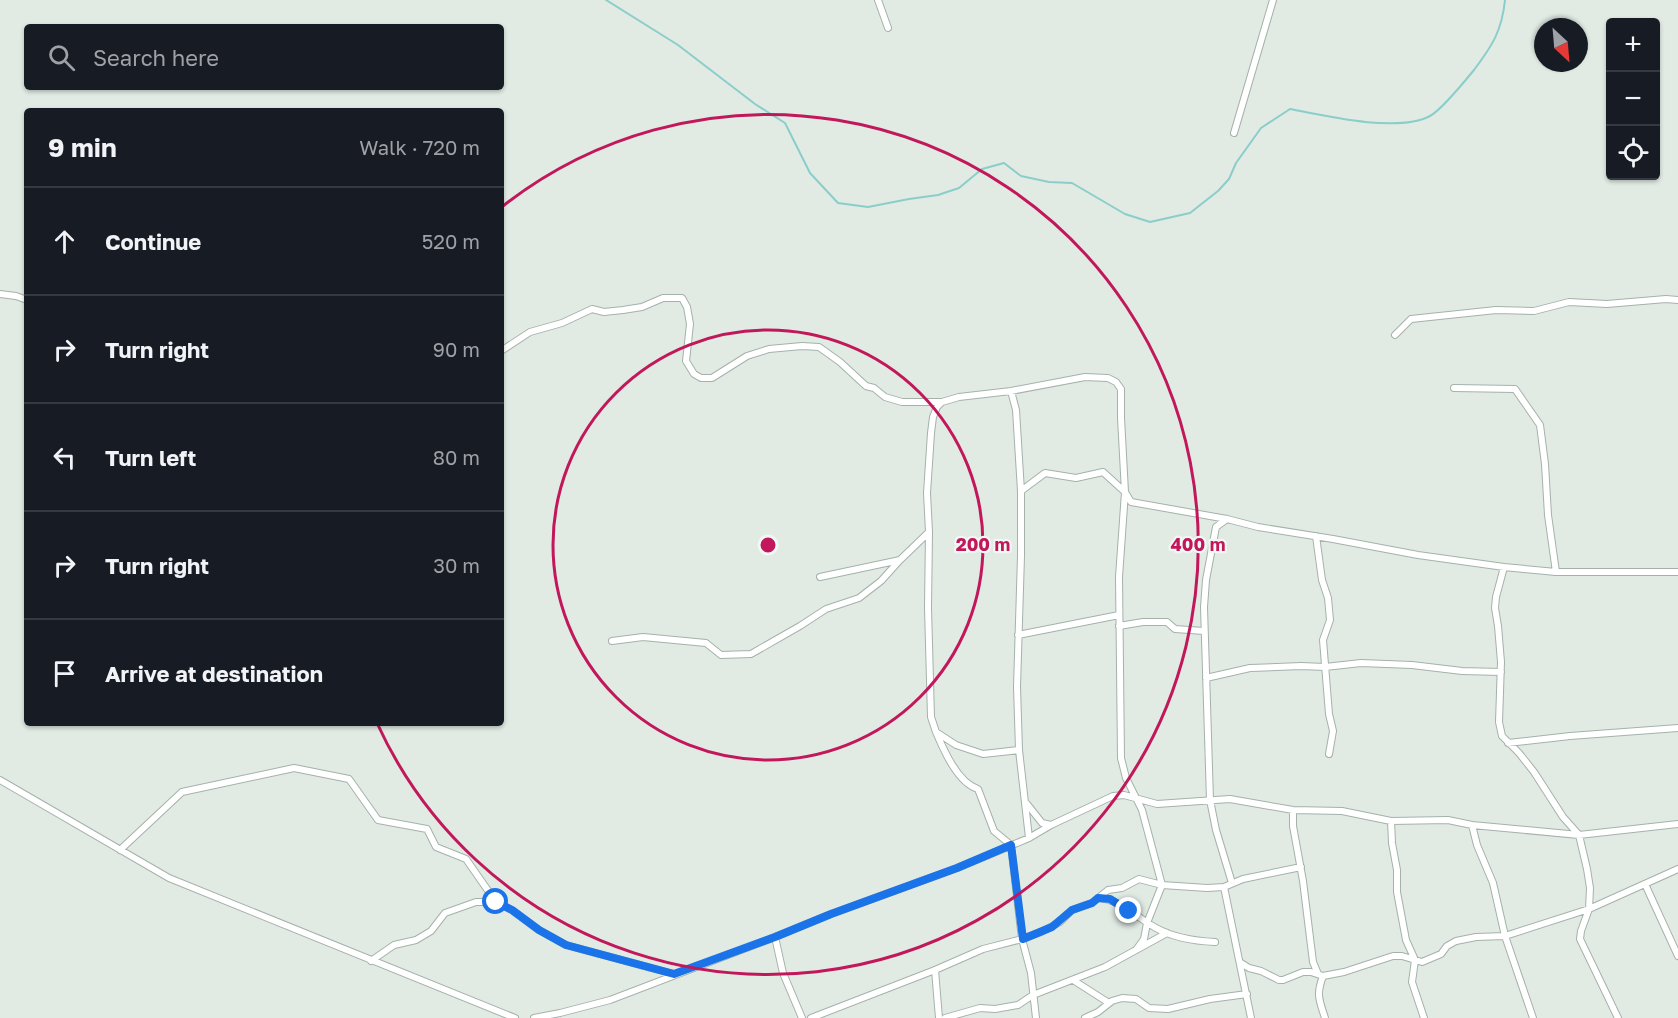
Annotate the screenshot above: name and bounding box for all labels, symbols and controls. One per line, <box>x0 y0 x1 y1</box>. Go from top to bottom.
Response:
north arrow <box>1534 18 1588 72</box>
map controls <box>1606 18 1660 180</box>
button: + <box>1606 18 1660 72</box>
search box <box>24 24 504 90</box>
icon: search <box>45 41 78 74</box>
text: Search here <box>93 44 219 71</box>
button: − <box>1606 72 1660 126</box>
button: locate <box>1606 126 1660 180</box>
text: 9 min <box>48 132 117 163</box>
text: Walk · 720 m <box>359 135 480 159</box>
icon: ahead <box>48 225 81 258</box>
text: Continue <box>105 228 201 255</box>
text: 520 m <box>422 229 480 253</box>
icon: right <box>48 333 81 366</box>
text: Turn right <box>105 336 209 363</box>
text: 90 m <box>433 337 480 361</box>
icon: left <box>48 441 81 474</box>
text: Turn left <box>105 444 196 471</box>
text: 80 m <box>433 445 480 469</box>
text: 200 m <box>956 533 1010 555</box>
text: 400 m <box>1171 533 1225 555</box>
centre of rings <box>758 535 778 555</box>
icon: right <box>48 549 81 582</box>
text: Turn right <box>105 552 209 579</box>
text: 30 m <box>433 553 480 577</box>
icon: arrive <box>48 657 81 690</box>
text: Arrive at destination <box>105 660 323 687</box>
route start <box>482 888 508 914</box>
route end <box>1115 897 1141 923</box>

